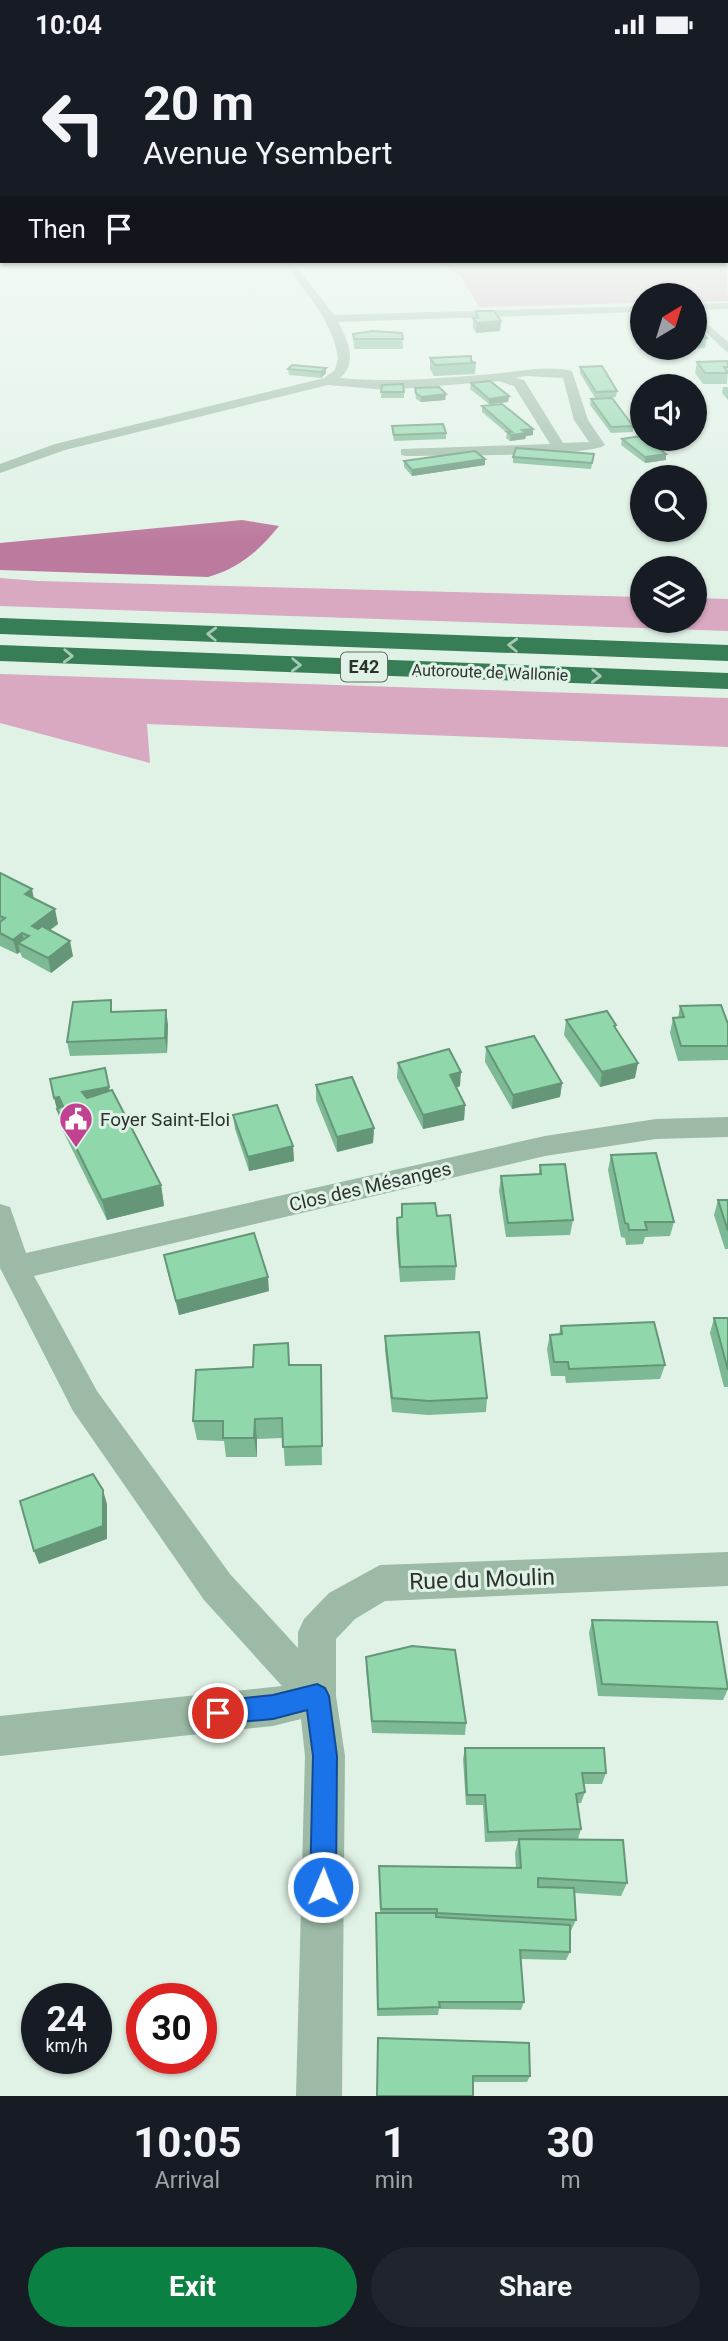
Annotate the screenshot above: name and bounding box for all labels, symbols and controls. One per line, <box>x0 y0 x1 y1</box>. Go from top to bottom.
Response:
text: 10:04 <box>35 10 102 40</box>
text: 20 m <box>143 75 254 132</box>
icon: left <box>28 77 119 168</box>
text: Avenue Ysembert <box>143 134 392 172</box>
icon: arrive <box>100 210 138 248</box>
text: Then <box>28 214 86 244</box>
north arrow <box>630 283 707 361</box>
map controls <box>630 283 707 633</box>
button: sound <box>630 374 707 451</box>
button: search <box>630 465 707 542</box>
button: layers <box>630 556 707 633</box>
one-way arrow <box>206 626 217 641</box>
one-way arrow <box>507 637 518 652</box>
one-way arrow <box>63 648 74 664</box>
road number: E42 <box>341 653 387 681</box>
one-way arrow <box>290 657 301 672</box>
street label: Autoroute de Wallonie <box>411 660 569 685</box>
one-way arrow <box>591 668 602 683</box>
public building icon: Foyer Saint-Eloi <box>57 1100 95 1149</box>
place label: Foyer Saint-Eloi <box>100 1108 230 1131</box>
street label: Clos des Mésanges <box>287 1157 453 1216</box>
street label: Rue du Moulin <box>409 1563 555 1596</box>
pin <box>188 1683 248 1743</box>
icon: arrive <box>199 1694 237 1732</box>
position arrow <box>286 1850 360 1924</box>
speed limit sign: 30 <box>126 1983 217 2074</box>
text: 24 <box>46 1999 87 2040</box>
text: km/h <box>45 2035 88 2056</box>
text: 10:05 <box>133 2118 242 2167</box>
text: 1 <box>382 2118 406 2167</box>
text: 30 <box>547 2118 595 2167</box>
text: Arrival <box>155 2167 220 2194</box>
text: min <box>375 2167 413 2194</box>
text: m <box>561 2167 581 2194</box>
button: Exit <box>28 2247 357 2327</box>
button: Share <box>371 2247 700 2327</box>

